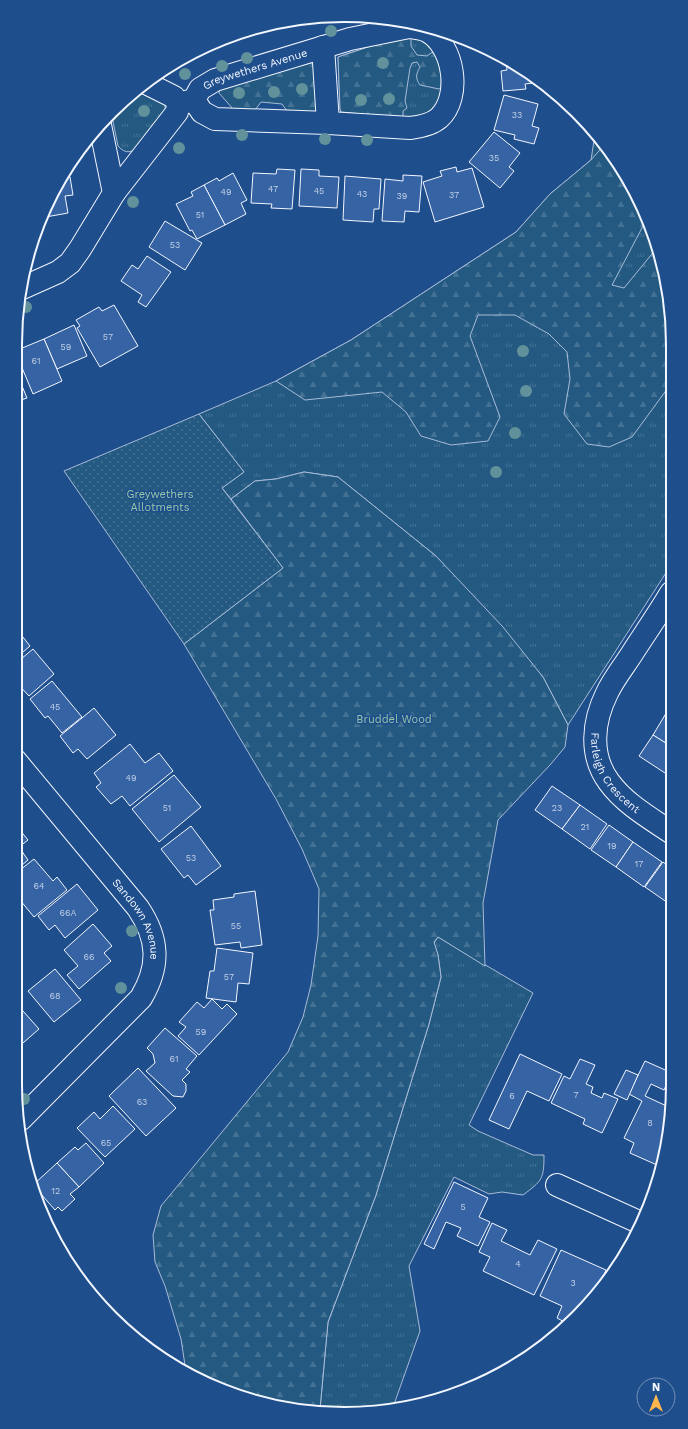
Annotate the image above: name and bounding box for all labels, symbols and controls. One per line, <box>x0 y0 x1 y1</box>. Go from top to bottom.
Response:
street label: Greywethers Avenue <box>201 46 309 93</box>
house number: 33 <box>512 110 522 120</box>
house number: 35 <box>489 153 499 163</box>
house number: 47 <box>268 184 278 194</box>
house number: 45 <box>314 186 324 196</box>
house number: 49 <box>220 187 232 197</box>
house number: 43 <box>357 189 367 199</box>
house number: 37 <box>449 190 459 200</box>
house number: 39 <box>397 191 407 201</box>
house number: 51 <box>196 210 204 220</box>
house number: 53 <box>170 240 180 250</box>
house number: 57 <box>103 332 113 342</box>
house number: 59 <box>61 342 71 352</box>
house number: 61 <box>32 356 40 366</box>
park label: Greywethers Allotments <box>126 488 194 514</box>
house number: 45 <box>50 702 60 712</box>
park label: Bruddel Wood <box>356 713 432 726</box>
street label: Farleigh Crescent <box>588 732 643 816</box>
house number: 49 <box>125 773 137 783</box>
house number: 51 <box>163 803 171 813</box>
house number: 23 <box>552 803 562 813</box>
house number: 21 <box>581 822 589 832</box>
house number: 19 <box>607 841 617 851</box>
house number: 53 <box>186 853 196 863</box>
house number: 17 <box>635 859 643 869</box>
street label: Sandown Avenue <box>109 876 161 960</box>
house number: 64 <box>34 881 45 891</box>
house number: 66A <box>60 908 76 918</box>
house number: 55 <box>231 921 241 931</box>
house number: 66 <box>84 952 94 962</box>
house number: 57 <box>224 972 234 982</box>
house number: 68 <box>49 991 61 1001</box>
house number: 59 <box>196 1027 206 1037</box>
house number: 61 <box>170 1054 178 1064</box>
house number: 7 <box>573 1090 579 1100</box>
house number: 6 <box>509 1091 515 1101</box>
house number: 63 <box>137 1097 147 1107</box>
house number: 8 <box>647 1118 653 1128</box>
house number: 65 <box>101 1138 111 1148</box>
house number: 12 <box>52 1186 60 1196</box>
house number: 5 <box>460 1202 466 1212</box>
house number: 4 <box>515 1259 521 1269</box>
house number: 3 <box>570 1278 576 1288</box>
north arrow <box>636 1377 676 1417</box>
text: N <box>652 1381 660 1394</box>

